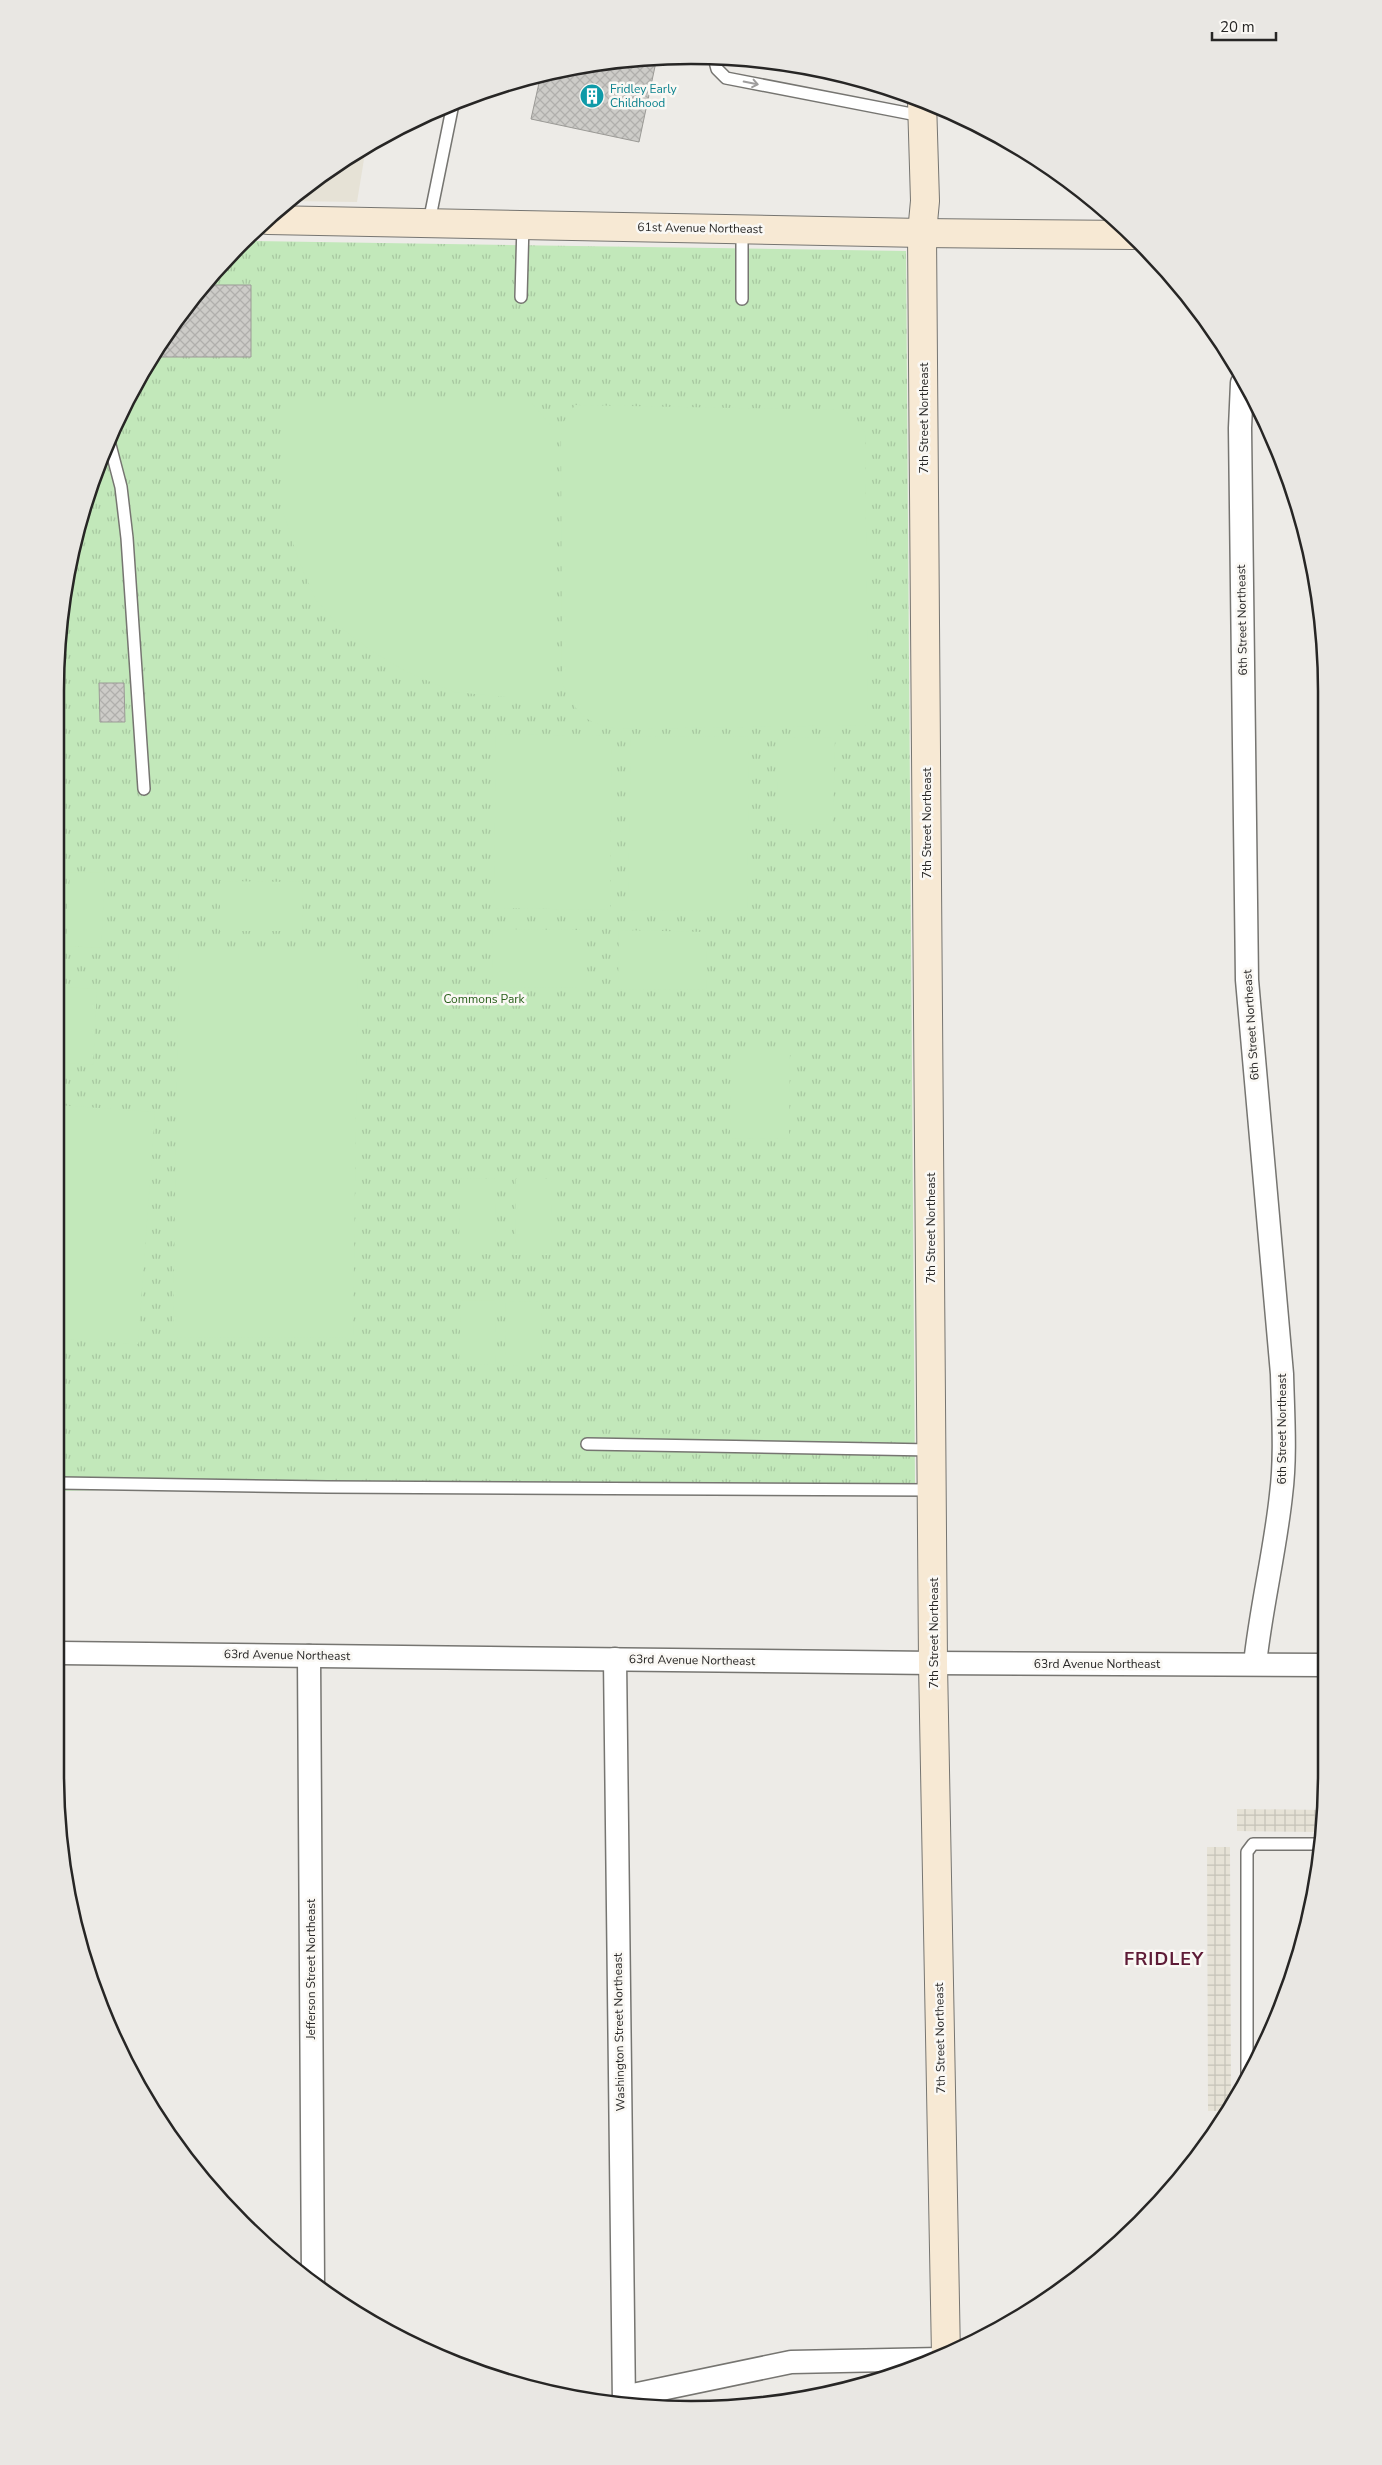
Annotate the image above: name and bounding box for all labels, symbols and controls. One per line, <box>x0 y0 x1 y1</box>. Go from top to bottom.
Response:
scale bar <box>1212 10 1276 42</box>
text: 20 m <box>1220 17 1255 37</box>
one-way arrow <box>742 78 758 88</box>
place label: Fridley Early Childhood <box>610 81 678 111</box>
building icon: Fridley Early Childhood <box>579 83 605 109</box>
street label: 61st Avenue Northeast <box>637 219 764 237</box>
street label: 7th Street Northeast <box>916 362 932 473</box>
street label: 6th Street Northeast <box>1233 564 1251 676</box>
street label: 7th Street Northeast <box>919 767 935 878</box>
street label: 6th Street Northeast <box>1239 968 1263 1081</box>
park label: Commons Park <box>443 991 526 1007</box>
street label: 7th Street Northeast <box>923 1172 939 1283</box>
street label: 6th Street Northeast <box>1274 1373 1290 1484</box>
street label: 7th Street Northeast <box>926 1577 942 1688</box>
street label: 63rd Avenue Northeast <box>224 1646 351 1664</box>
street label: 63rd Avenue Northeast <box>629 1651 756 1669</box>
street label: 63rd Avenue Northeast <box>1034 1656 1161 1672</box>
street label: Jefferson Street Northeast <box>303 1898 319 2040</box>
district label: FRIDLEY <box>1124 1947 1204 1971</box>
street label: Washington Street Northeast <box>610 1952 628 2111</box>
street label: 7th Street Northeast <box>931 1982 949 2094</box>

